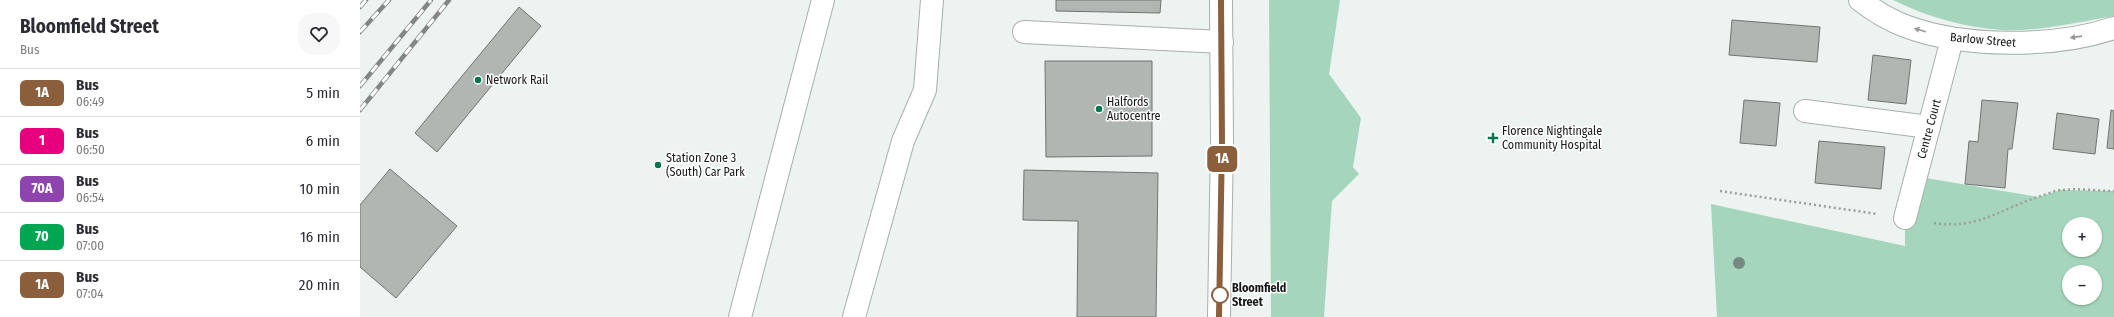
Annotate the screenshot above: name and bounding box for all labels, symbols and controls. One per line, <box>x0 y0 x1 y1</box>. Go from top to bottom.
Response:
button: heart <box>298 13 340 55</box>
text: Bloomfield Street <box>20 15 159 38</box>
one-way arrow <box>1914 27 1926 33</box>
street label: Barlow Street <box>1949 30 2017 50</box>
one-way arrow <box>2070 34 2082 40</box>
text: Bus <box>20 42 39 57</box>
place label: Network Rail <box>486 73 548 87</box>
marker: Network Rail <box>473 75 483 85</box>
text: Bus <box>76 76 99 94</box>
text: 1A <box>35 84 49 101</box>
text: 5 min <box>306 84 340 102</box>
text: 06:49 <box>76 94 104 109</box>
place label: Halfords Autocentre <box>1107 95 1161 123</box>
street label: Centre Court <box>1914 98 1944 160</box>
marker: Halfords Autocentre <box>1094 104 1104 114</box>
text: Bus <box>76 124 99 142</box>
place label: Florence Nightingale Community Hospital <box>1502 124 1602 152</box>
text: 1 <box>39 132 45 149</box>
text: 6 min <box>306 132 340 150</box>
marker: Florence Nightingale Community Hospital <box>1487 132 1499 144</box>
text: 06:50 <box>76 142 105 157</box>
line badge: 1A <box>1204 146 1240 172</box>
text: 1A <box>1215 150 1229 167</box>
place label: Station Zone 3 (South) Car Park <box>666 151 745 179</box>
marker: Station Zone 3 (South) Car Park <box>653 160 663 170</box>
text: Bus <box>76 172 99 190</box>
text: 70A <box>31 180 53 197</box>
text: 10 min <box>300 180 340 198</box>
text: 06:54 <box>76 190 104 205</box>
map controls <box>2062 217 2102 305</box>
button: + <box>2062 217 2102 257</box>
text: Bus <box>76 220 99 238</box>
text: 70 <box>35 228 49 245</box>
text: 16 min <box>300 228 340 246</box>
text: 07:00 <box>76 238 104 253</box>
button: − <box>2062 265 2102 305</box>
text: Bus <box>76 268 99 286</box>
text: 1A <box>35 276 49 293</box>
text: 20 min <box>299 276 340 294</box>
place label: Bloomfield Street <box>1232 281 1286 309</box>
text: 07:04 <box>76 286 104 301</box>
marker: Bloomfield Street <box>1211 286 1229 304</box>

